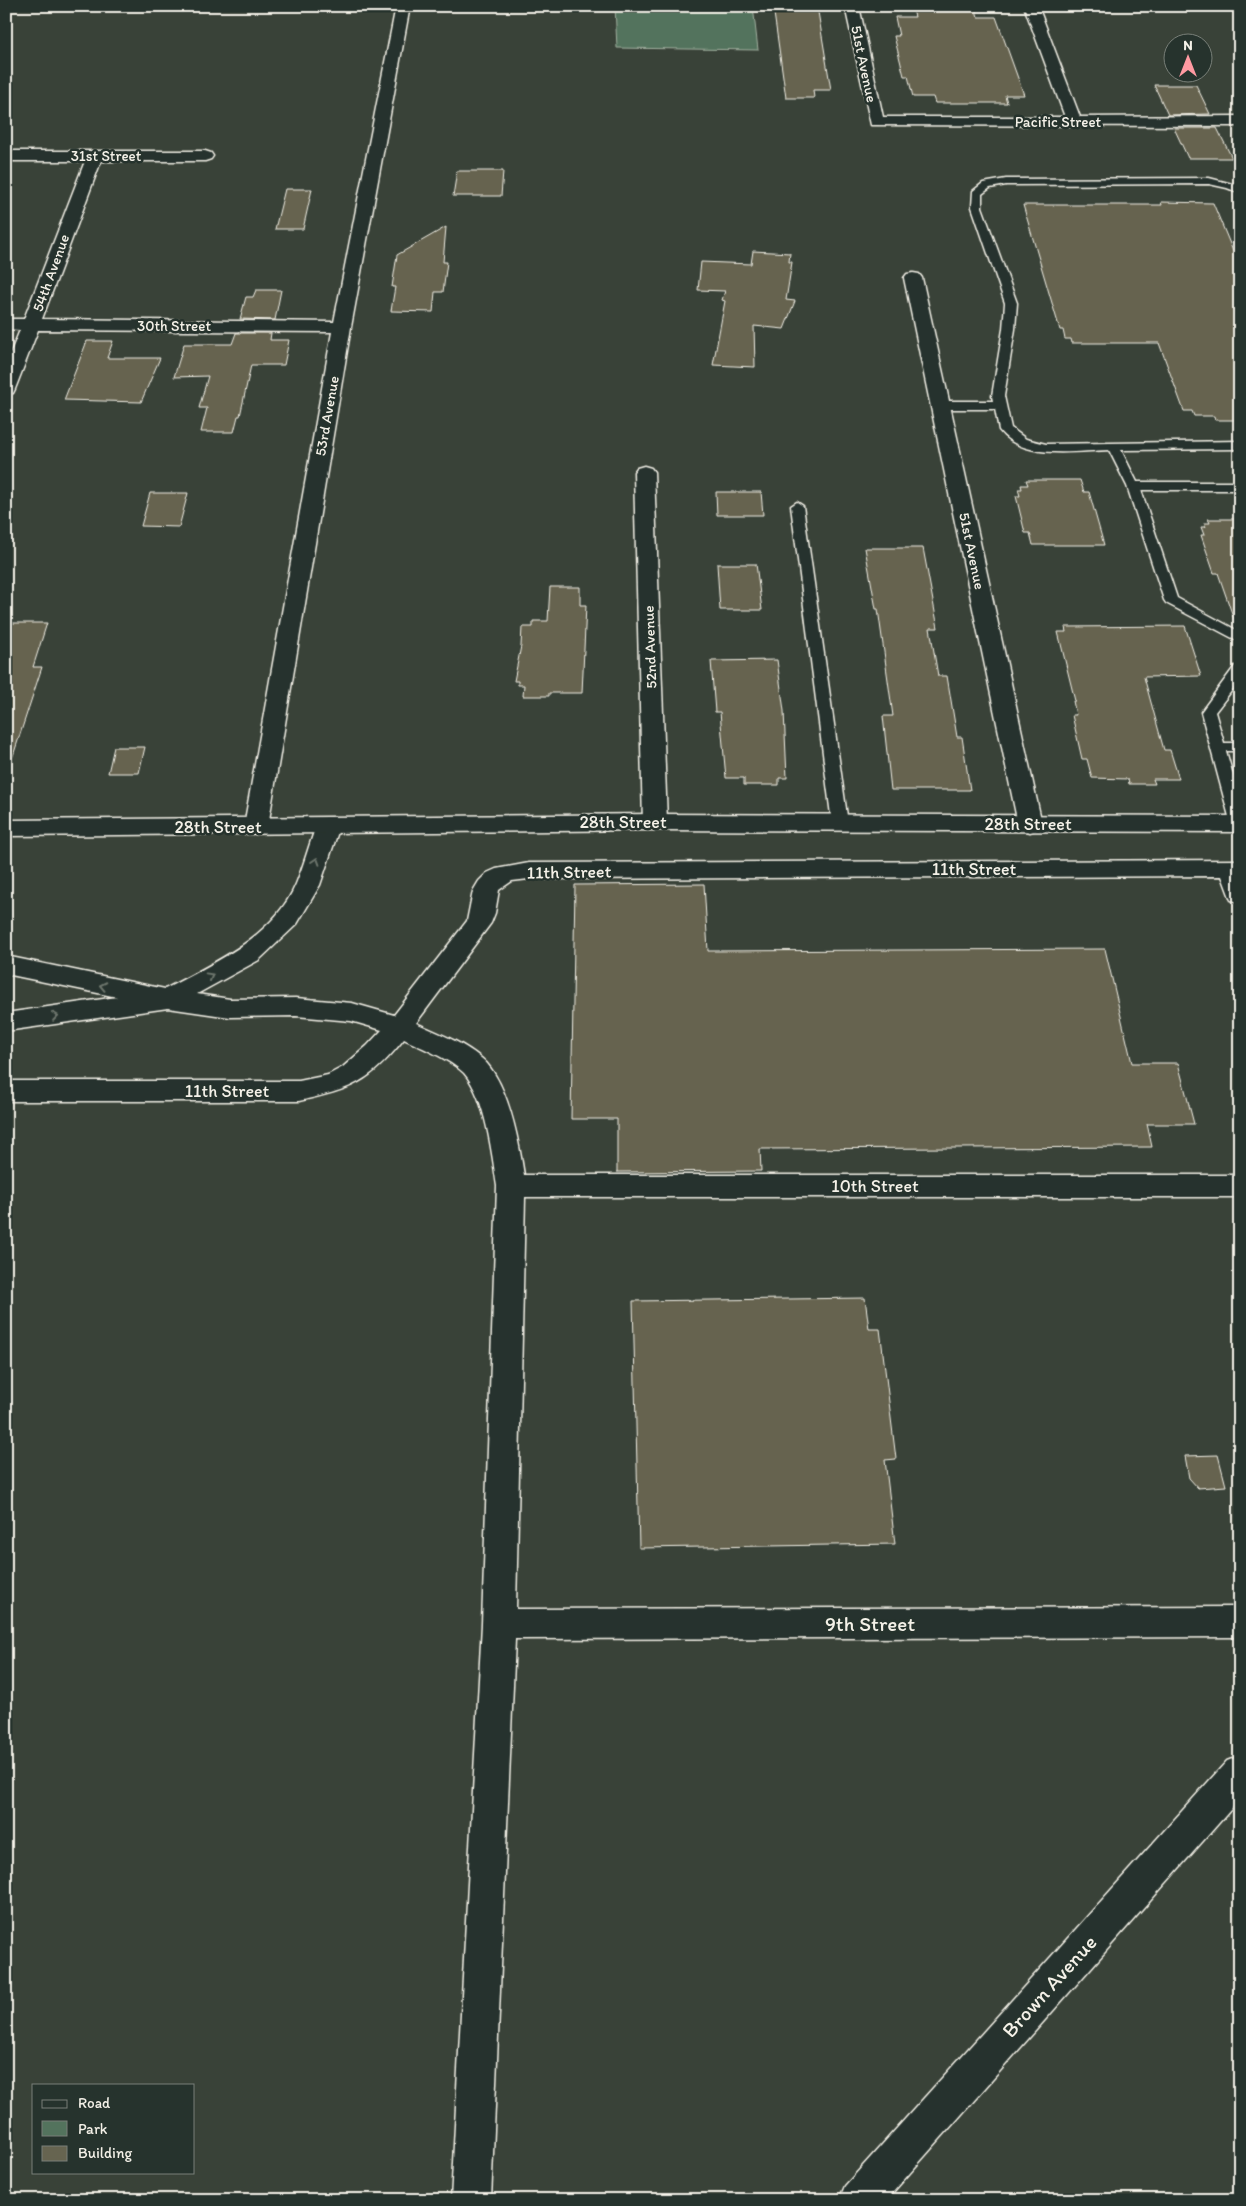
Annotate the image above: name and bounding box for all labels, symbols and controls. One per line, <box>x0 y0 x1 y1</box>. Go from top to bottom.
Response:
street label: 51st Avenue <box>847 24 881 104</box>
north arrow <box>1164 32 1214 82</box>
text: N <box>1183 37 1193 54</box>
street label: Pacific Street <box>1015 113 1102 131</box>
street label: 31st Street <box>71 147 142 165</box>
street label: 54th Avenue <box>29 232 73 314</box>
street label: 30th Street <box>137 317 211 335</box>
street label: 53rd Avenue <box>311 375 343 457</box>
street label: 51st Avenue <box>955 511 989 591</box>
street label: 52nd Avenue <box>640 605 660 689</box>
street label: 28th Street <box>579 811 667 833</box>
street label: 28th Street <box>984 813 1072 835</box>
street label: 28th Street <box>174 816 262 838</box>
one-way arrow <box>310 857 320 865</box>
street label: 11th Street <box>932 858 1017 880</box>
street label: 11th Street <box>527 860 612 884</box>
one-way arrow <box>205 972 214 982</box>
one-way arrow <box>99 981 108 992</box>
one-way arrow <box>50 1011 59 1021</box>
street label: 11th Street <box>185 1080 270 1102</box>
street label: 10th Street <box>831 1175 919 1197</box>
street label: 9th Street <box>825 1611 915 1636</box>
street label: Brown Avenue <box>996 1930 1102 2042</box>
legend <box>32 2084 195 2174</box>
text: Road <box>78 2094 111 2112</box>
text: Park <box>78 2120 108 2138</box>
text: Building <box>78 2144 132 2162</box>

